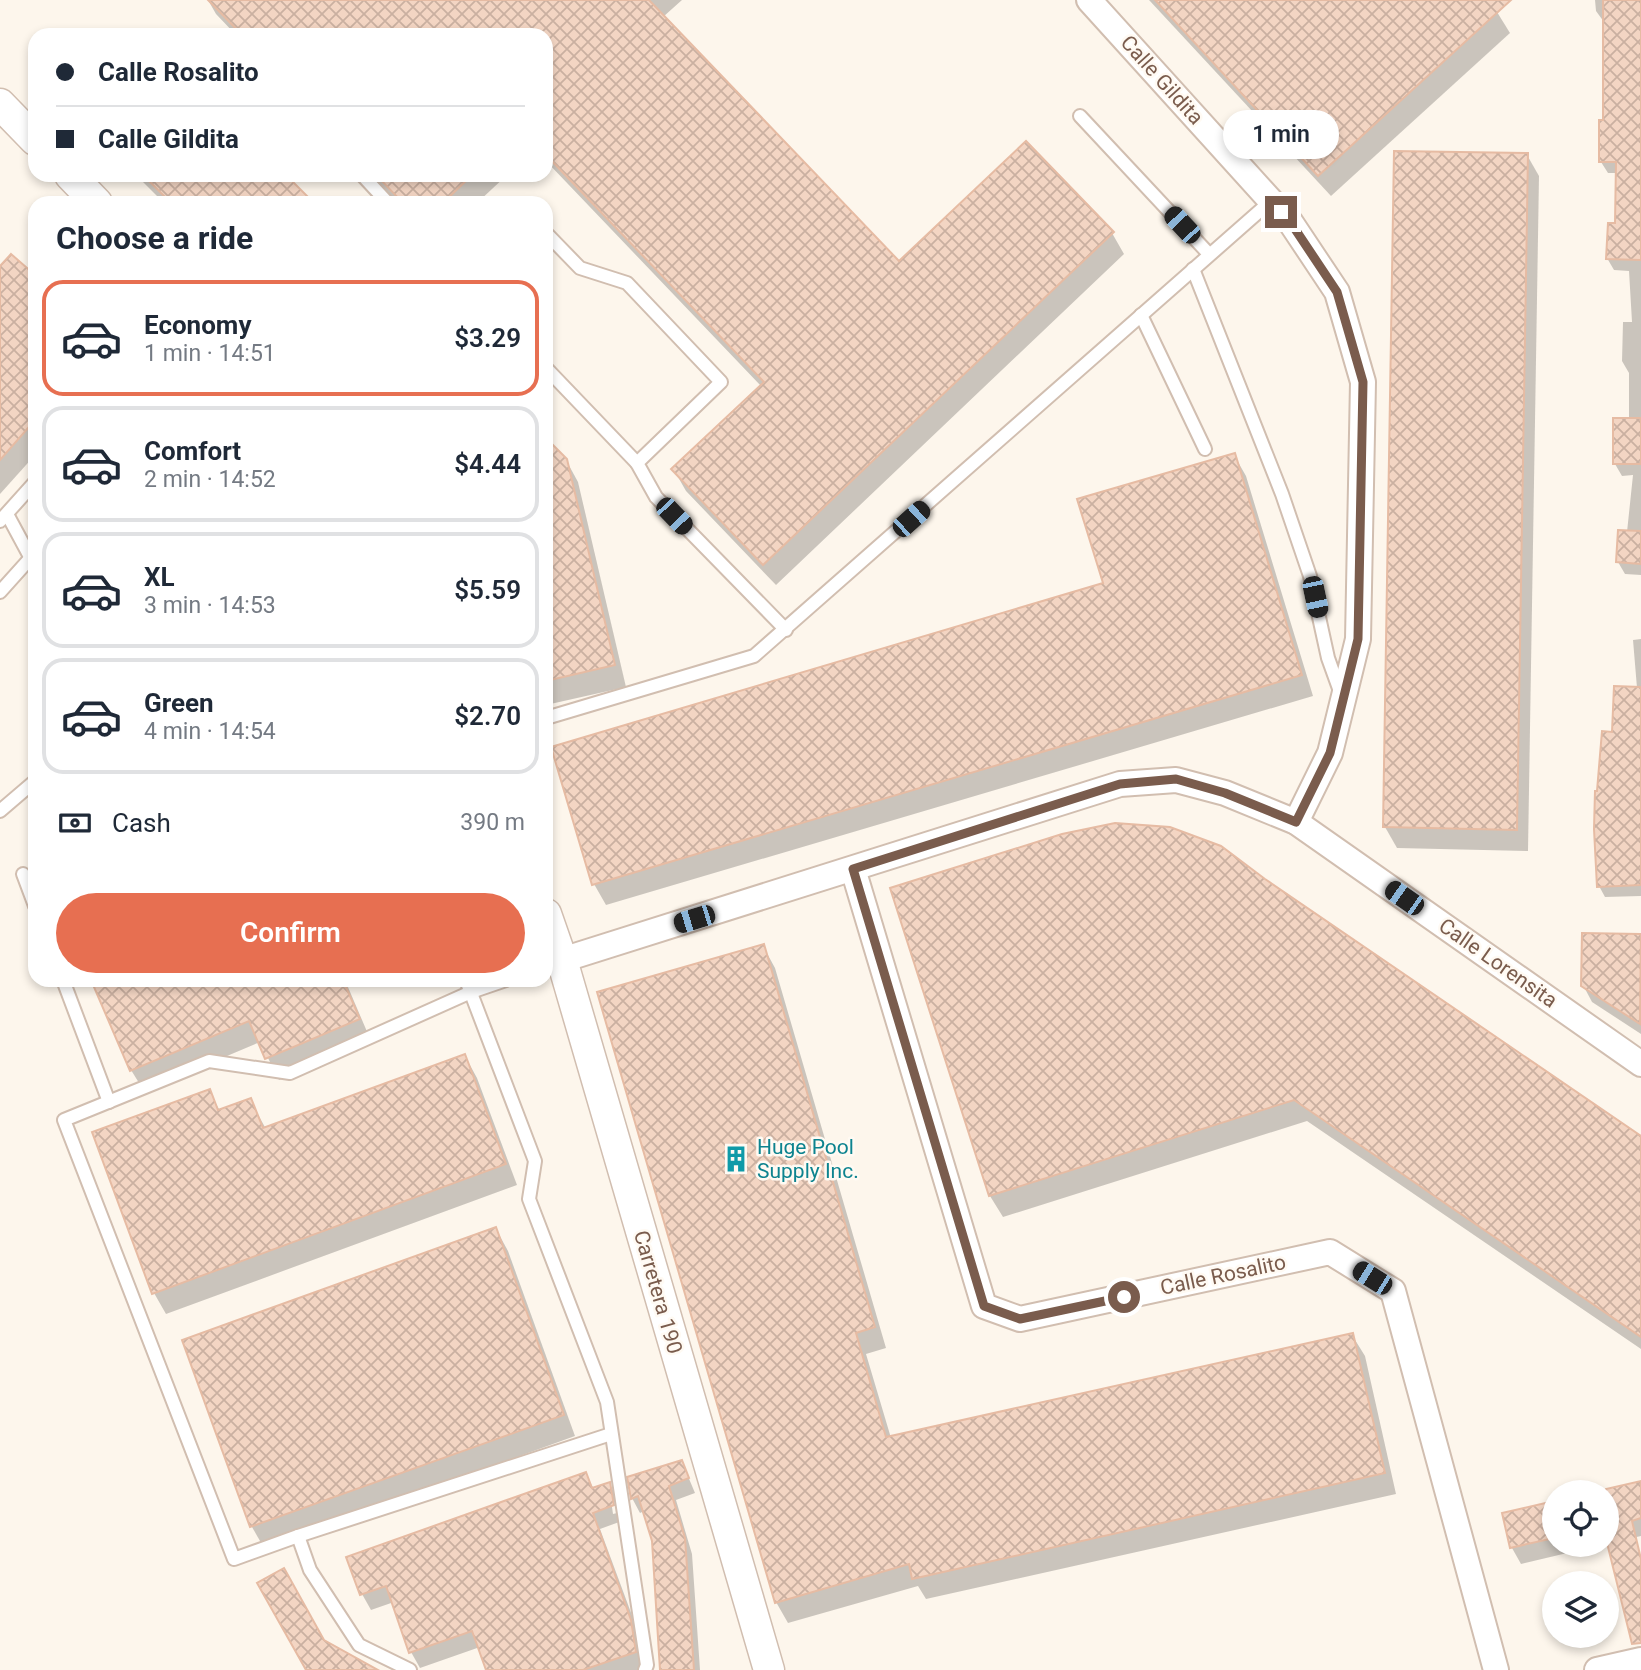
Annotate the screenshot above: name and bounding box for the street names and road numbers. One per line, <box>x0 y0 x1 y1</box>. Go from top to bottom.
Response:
street label: Calle Gildita <box>1116 31 1208 129</box>
street label: Calle Lorensita <box>1434 913 1562 1013</box>
street label: Carretera 190 <box>629 1228 687 1356</box>
street label: Calle Rosalito <box>1158 1250 1288 1300</box>

